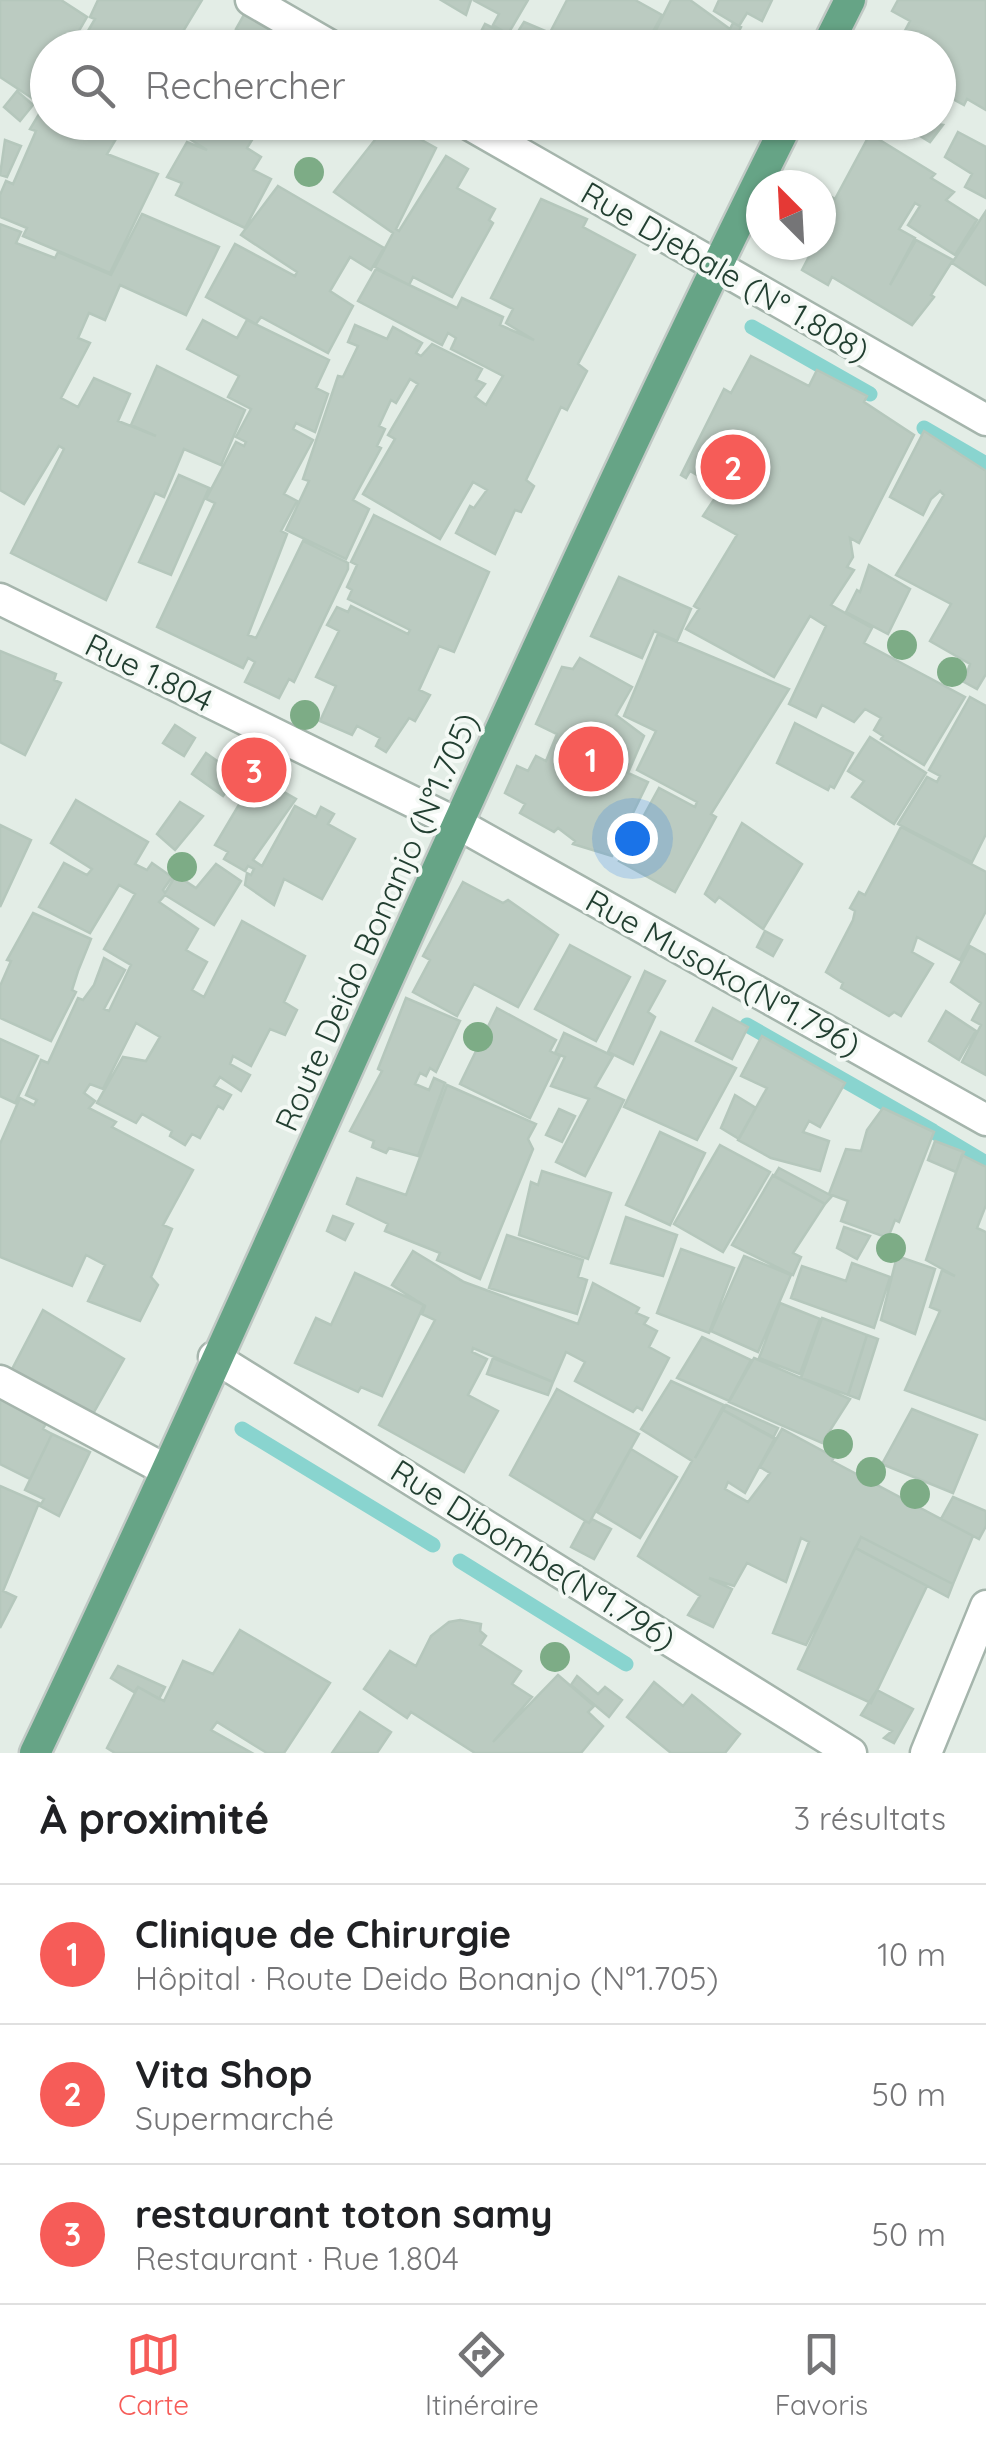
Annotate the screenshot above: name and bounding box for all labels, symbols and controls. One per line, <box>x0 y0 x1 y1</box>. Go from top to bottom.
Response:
search box <box>30 30 956 140</box>
icon: search <box>65 58 120 113</box>
text: Rechercher <box>145 61 346 109</box>
north arrow <box>746 170 836 260</box>
street label: Rue Djebale (N° 1.808) <box>574 172 877 370</box>
pin: 2 <box>700 430 766 504</box>
street label: Rue 1.804 <box>79 624 220 720</box>
street label: Route Deido Bonanjo (N°1.705) <box>266 706 487 1137</box>
pin: 1 <box>558 722 624 796</box>
pin: 3 <box>222 732 286 808</box>
your location <box>607 813 658 864</box>
street label: Rue Musoko(N°1.796) <box>579 880 868 1064</box>
street label: Rue Dibombe(N°1.796) <box>384 1450 683 1658</box>
text: À proximité <box>40 1792 269 1845</box>
text: 3 résultats <box>794 1798 946 1838</box>
text: Clinique de Chirurgie <box>135 1910 511 1958</box>
text: 1 <box>66 1934 79 1974</box>
text: 10 m <box>877 1934 946 1974</box>
text: Hôpital · Route Deido Bonanjo (N°1.705) <box>135 1958 719 1998</box>
text: Vita Shop <box>135 2050 312 2098</box>
text: 2 <box>63 2074 82 2114</box>
text: 50 m <box>872 2074 946 2114</box>
text: Supermarché <box>135 2098 334 2138</box>
text: restaurant toton samy <box>135 2190 553 2238</box>
text: 3 <box>64 2214 81 2254</box>
text: 50 m <box>872 2214 946 2254</box>
text: Restaurant · Rue 1.804 <box>135 2238 459 2278</box>
tab: Carte <box>118 2327 189 2422</box>
tab: Itinéraire <box>425 2327 539 2422</box>
tab: Favoris <box>775 2327 868 2422</box>

